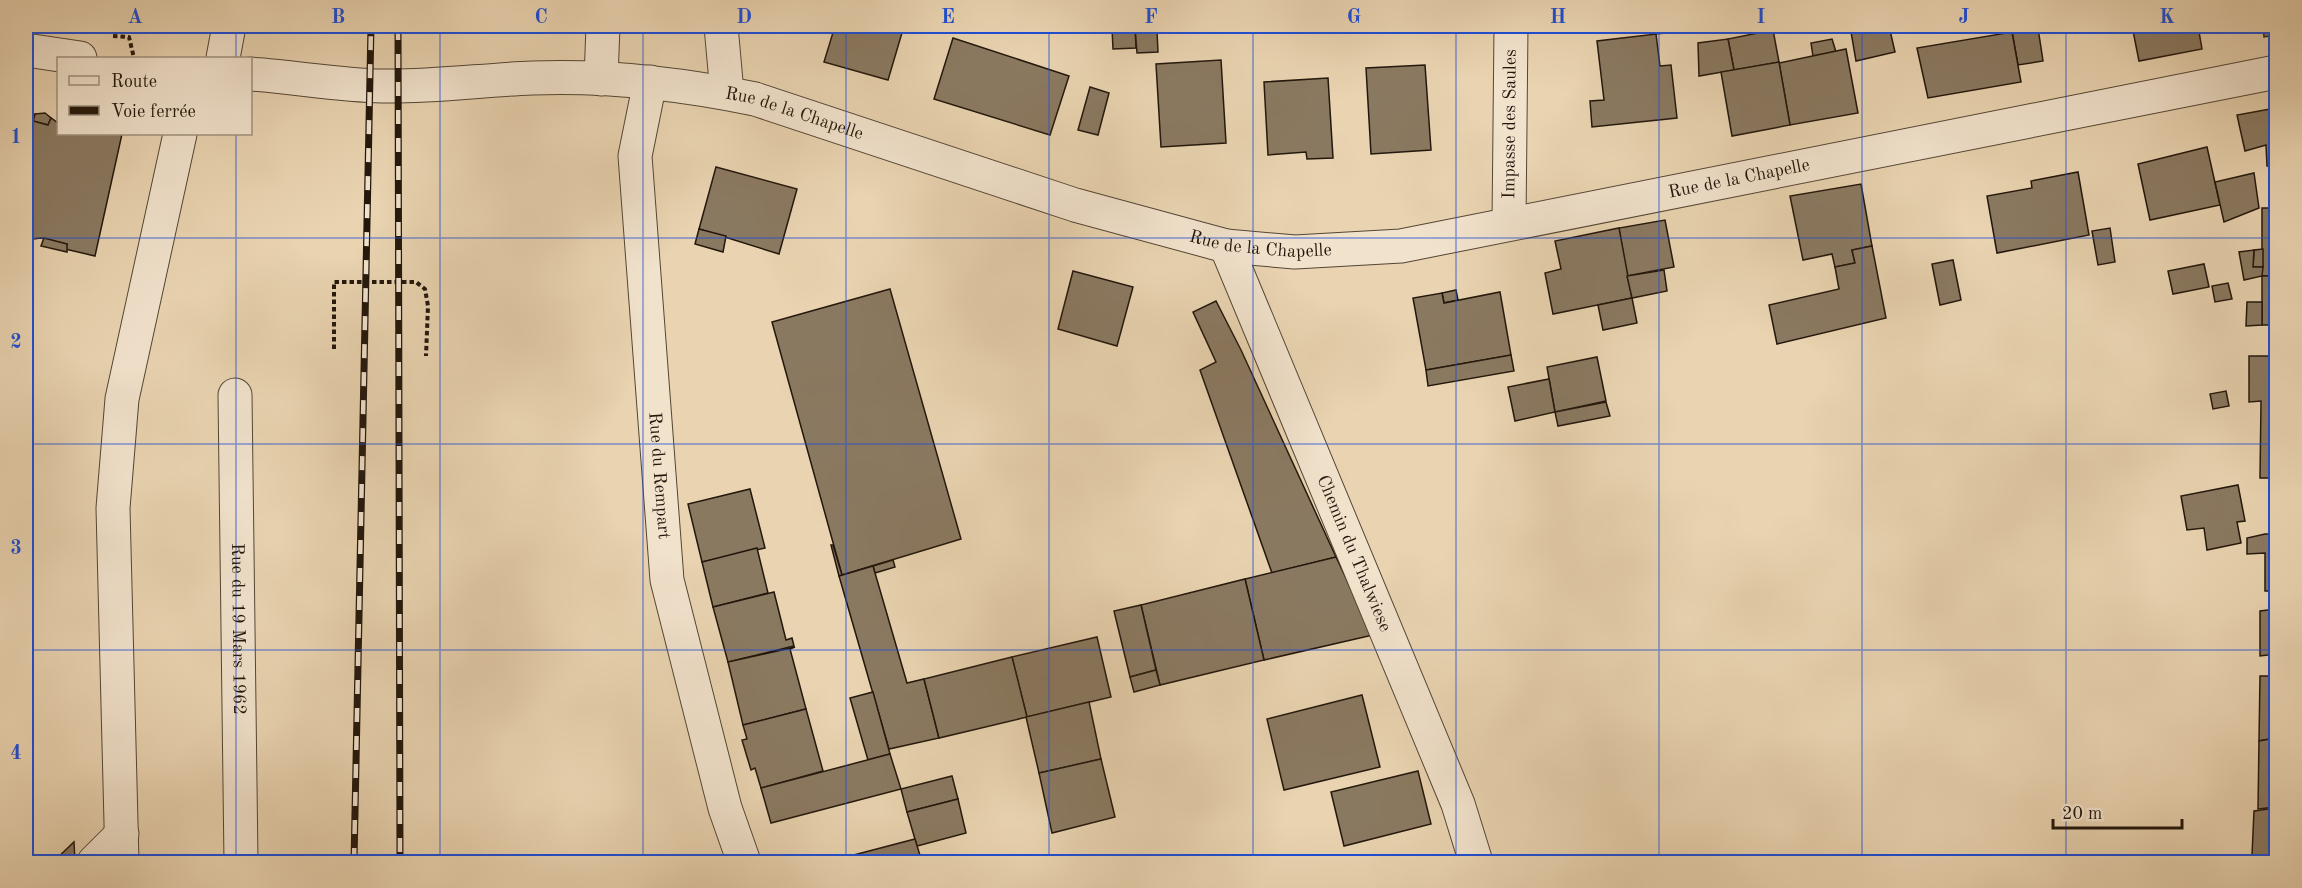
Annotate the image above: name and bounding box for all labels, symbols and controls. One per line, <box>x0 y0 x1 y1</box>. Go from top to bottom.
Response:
text: A <box>127 8 143 28</box>
text: B <box>331 8 345 28</box>
text: C <box>534 8 548 28</box>
text: D <box>736 8 752 28</box>
text: E <box>941 8 955 28</box>
text: F <box>1144 8 1158 28</box>
text: G <box>1347 8 1361 28</box>
text: H <box>1550 8 1566 28</box>
text: I <box>1757 8 1765 28</box>
text: J <box>1959 8 1970 28</box>
text: K <box>2159 8 2175 28</box>
street label: Impasse des Saules <box>1500 49 1520 199</box>
legend <box>57 57 252 135</box>
text: Route <box>111 73 157 91</box>
street label: Rue de la Chapelle <box>724 84 866 143</box>
text: Voie ferrée <box>111 103 196 121</box>
text: 1 <box>10 128 22 148</box>
street label: Rue de la Chapelle <box>1667 156 1811 202</box>
street label: Rue de la Chapelle <box>1187 227 1332 261</box>
text: 2 <box>10 333 22 353</box>
street label: Rue du Rempart <box>645 411 673 540</box>
street label: Chemin du Thalwiese <box>1313 473 1394 634</box>
text: 3 <box>10 539 22 559</box>
street label: Rue du 19 Mars 1962 <box>228 543 248 715</box>
text: 4 <box>10 744 22 764</box>
scale bar <box>2053 792 2182 830</box>
text: 20 m <box>2062 805 2102 823</box>

